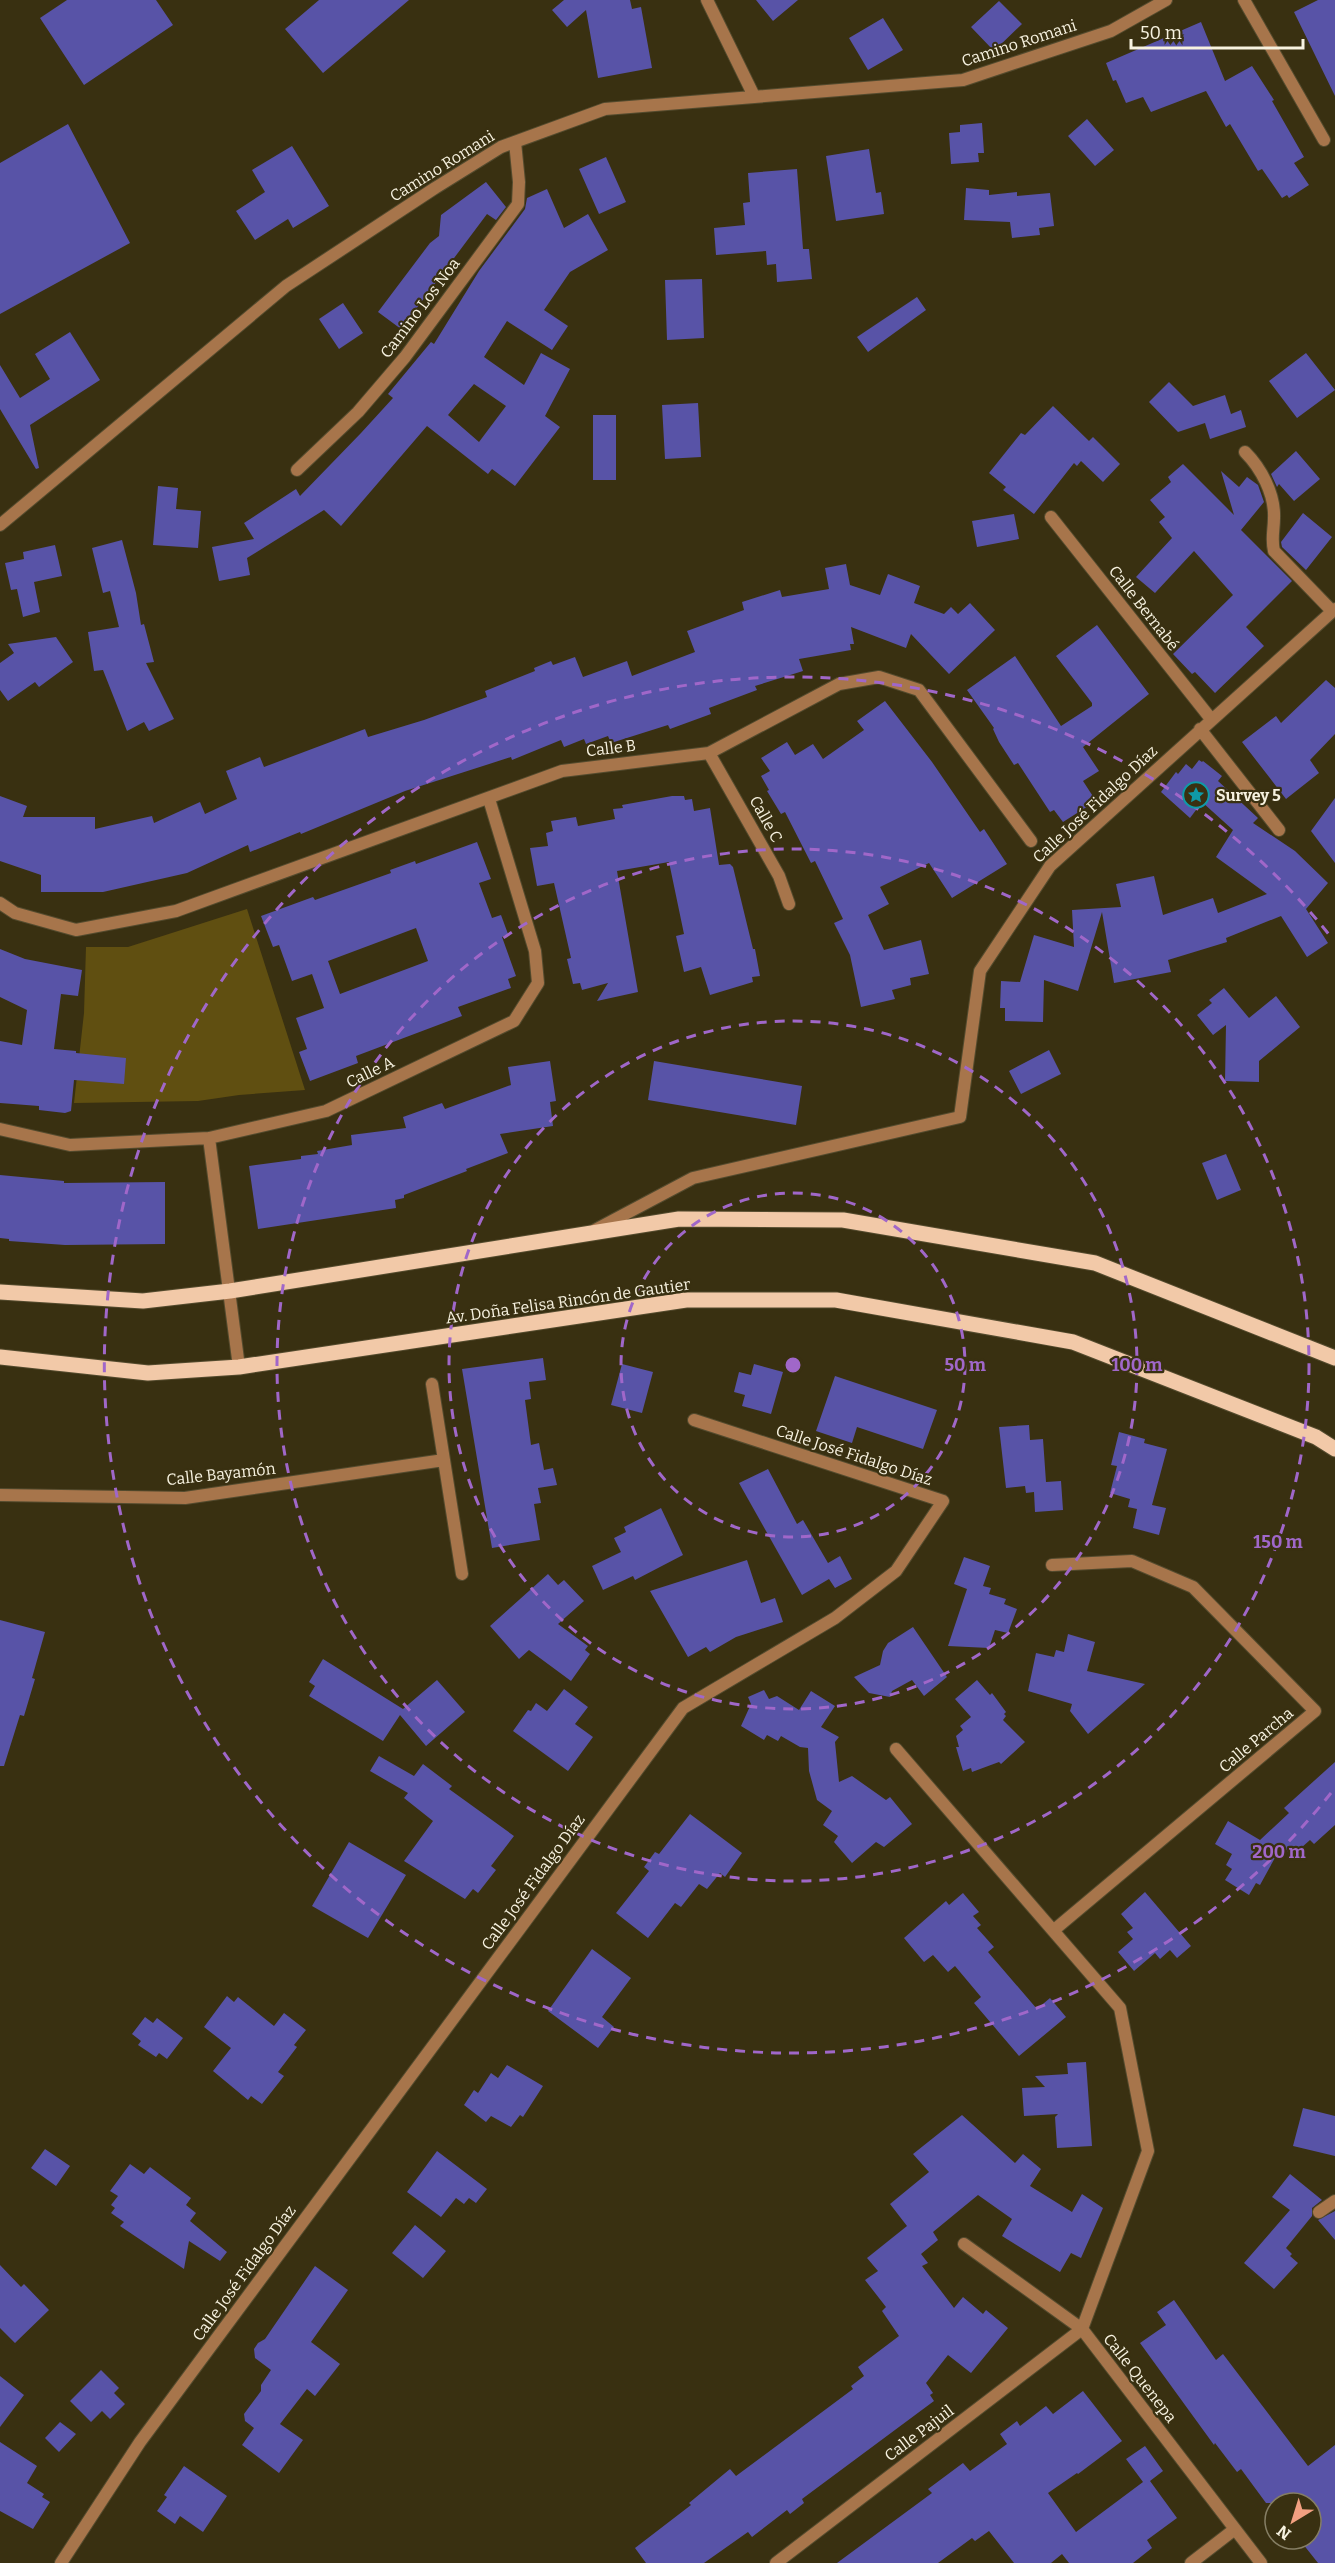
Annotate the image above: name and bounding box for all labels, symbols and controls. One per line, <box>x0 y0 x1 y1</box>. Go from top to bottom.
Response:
scale bar <box>1131 12 1304 50</box>
street label: Camino Romani <box>959 15 1079 71</box>
text: 50 m <box>1140 22 1182 44</box>
street label: Camino Romani <box>386 126 498 206</box>
street label: Camino Los Noa <box>376 254 464 362</box>
street label: Calle Bernabé <box>1105 562 1183 654</box>
street label: Calle B <box>585 736 637 760</box>
street label: Calle José Fidalgo Díaz <box>1029 741 1161 867</box>
place icon: Survey 5 <box>1181 780 1211 810</box>
place label: Survey 5 <box>1216 786 1281 805</box>
street label: Calle C <box>746 792 786 846</box>
street label: Calle A <box>343 1052 398 1092</box>
street label: Av. Doña Felisa Rincón de Gautier <box>444 1274 692 1328</box>
text: 50 m <box>944 1354 986 1376</box>
text: 100 m <box>1111 1354 1163 1376</box>
centre of rings <box>783 1355 803 1375</box>
street label: Calle José Fidalgo Díaz <box>773 1421 935 1489</box>
street label: Calle Bayamón <box>165 1459 277 1489</box>
text: 150 m <box>1253 1531 1303 1553</box>
street label: Calle Parcha <box>1215 1703 1297 1777</box>
street label: Calle José Fidalgo Díaz <box>477 1810 589 1954</box>
text: 200 m <box>1252 1841 1306 1863</box>
street label: Calle José Fidalgo Díaz <box>188 2201 300 2345</box>
street label: Calle Quenepa <box>1099 2330 1181 2426</box>
street label: Calle Pajuil <box>881 2401 958 2465</box>
north arrow <box>1263 2491 1323 2551</box>
text: N <box>1273 2521 1295 2544</box>

